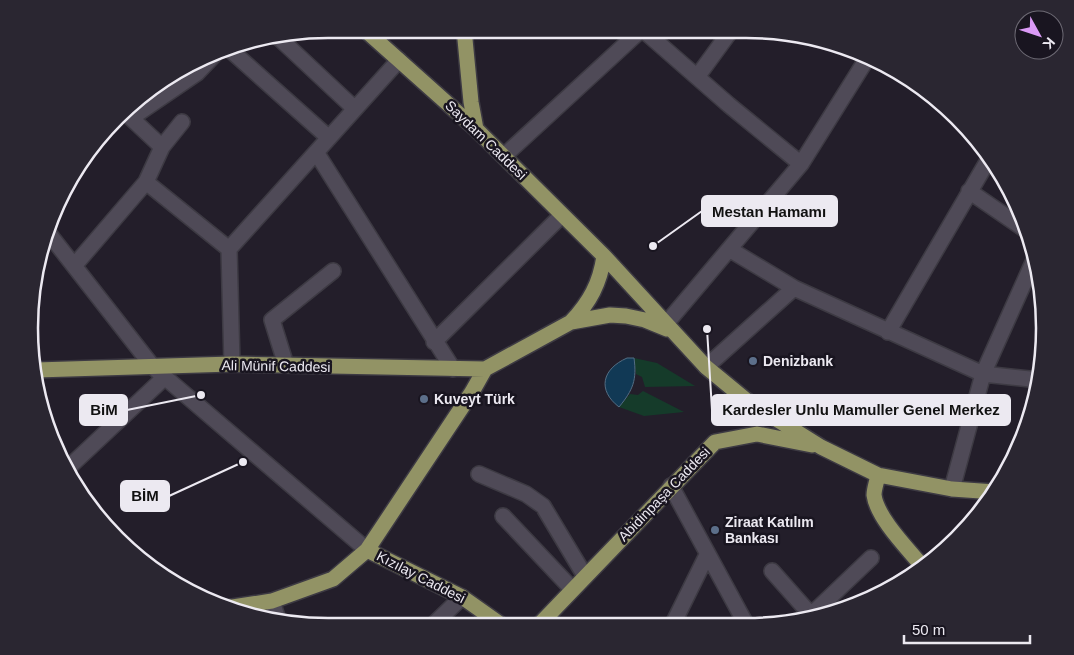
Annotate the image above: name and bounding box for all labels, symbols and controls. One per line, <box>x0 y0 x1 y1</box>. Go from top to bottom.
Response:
north arrow <box>1014 10 1064 60</box>
text: K <box>1040 34 1058 52</box>
street label: Saydam Caddesi <box>442 97 530 183</box>
callout: Mestan Hamamı <box>702 196 837 226</box>
text: Mestan Hamamı <box>712 203 826 220</box>
place label: Denizbank <box>763 353 833 369</box>
marker: Denizbank <box>747 355 759 367</box>
street label: Ali Münif Caddesi <box>221 357 331 375</box>
place label: Kuveyt Türk <box>434 391 515 407</box>
marker: Kuveyt Türk <box>418 393 430 405</box>
callout: BiM <box>80 395 127 425</box>
callout: Kardesler Unlu Mamuller Genel Merkez <box>712 395 1010 425</box>
text: BiM <box>90 401 118 418</box>
text: Kardesler Unlu Mamuller Genel Merkez <box>722 401 1000 418</box>
street label: Abidinpaşa Caddesi <box>615 444 713 544</box>
callout: BİM <box>121 481 169 511</box>
text: BİM <box>131 487 159 504</box>
place label: Ziraat Katılım Bankası <box>725 514 814 546</box>
marker: Ziraat Katılım Bankası <box>709 524 721 536</box>
street label: Kızılay Caddesi <box>374 548 468 606</box>
scale bar <box>904 612 1030 644</box>
text: 50 m <box>912 621 945 638</box>

